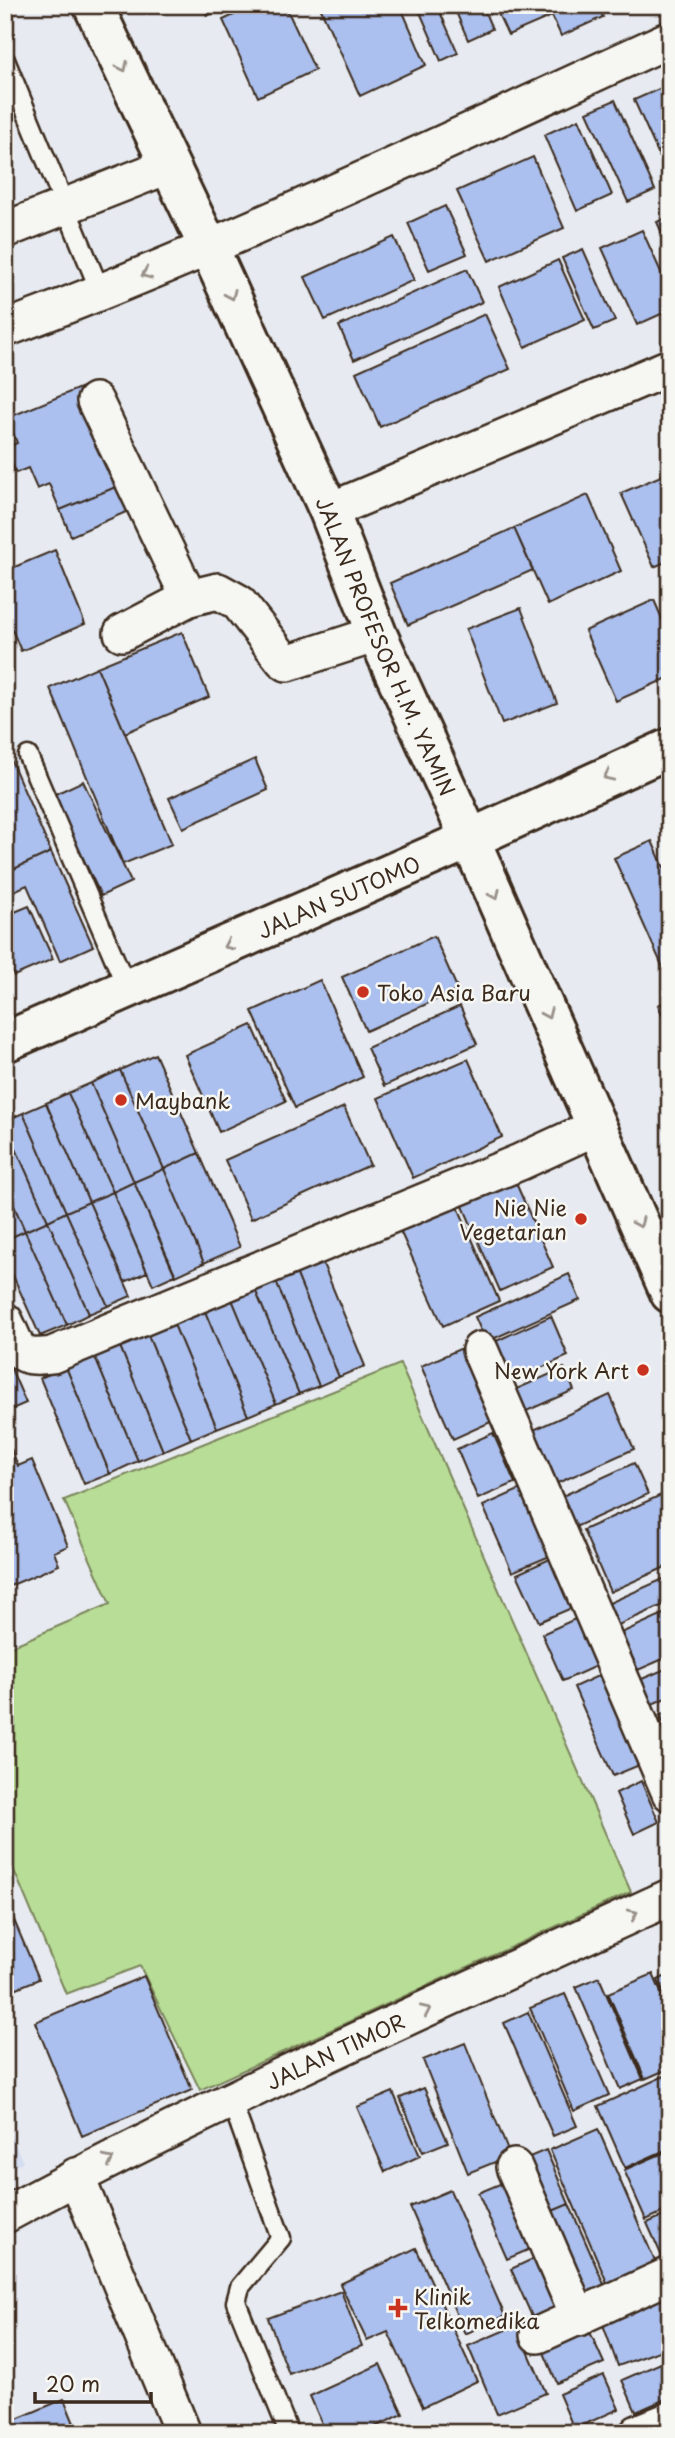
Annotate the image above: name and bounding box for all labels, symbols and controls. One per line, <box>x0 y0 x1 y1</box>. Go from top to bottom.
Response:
one-way arrow <box>115 60 129 72</box>
one-way arrow <box>141 266 154 280</box>
one-way arrow <box>222 287 236 300</box>
street label: JALAN PROFESOR H.M. YAMIN <box>308 491 464 801</box>
one-way arrow <box>603 768 615 782</box>
street label: JALAN SUTOMO <box>252 847 425 946</box>
one-way arrow <box>487 888 501 901</box>
one-way arrow <box>223 937 235 951</box>
place label: Toko Asia Baru <box>377 976 531 1008</box>
marker: Toko Asia Baru <box>355 984 371 1000</box>
one-way arrow <box>539 1007 553 1020</box>
place label: Maybank <box>135 1084 230 1116</box>
marker: Maybank <box>113 1092 129 1108</box>
place label: Nie Nie Vegetarian <box>460 1191 567 1247</box>
marker: Nie Nie Vegetarian <box>573 1211 589 1227</box>
one-way arrow <box>631 1215 645 1228</box>
place label: New York Art <box>494 1354 629 1386</box>
marker: New York Art <box>635 1362 651 1378</box>
one-way arrow <box>626 1908 638 1922</box>
one-way arrow <box>419 2004 431 2018</box>
street label: JALAN TIMOR <box>261 2005 410 2097</box>
one-way arrow <box>102 2155 114 2169</box>
place label: Klinik Telkomedika <box>414 2280 540 2336</box>
marker: Klinik Telkomedika <box>388 2298 408 2318</box>
scale bar <box>35 2361 150 2405</box>
text: 20 m <box>46 2367 100 2399</box>

